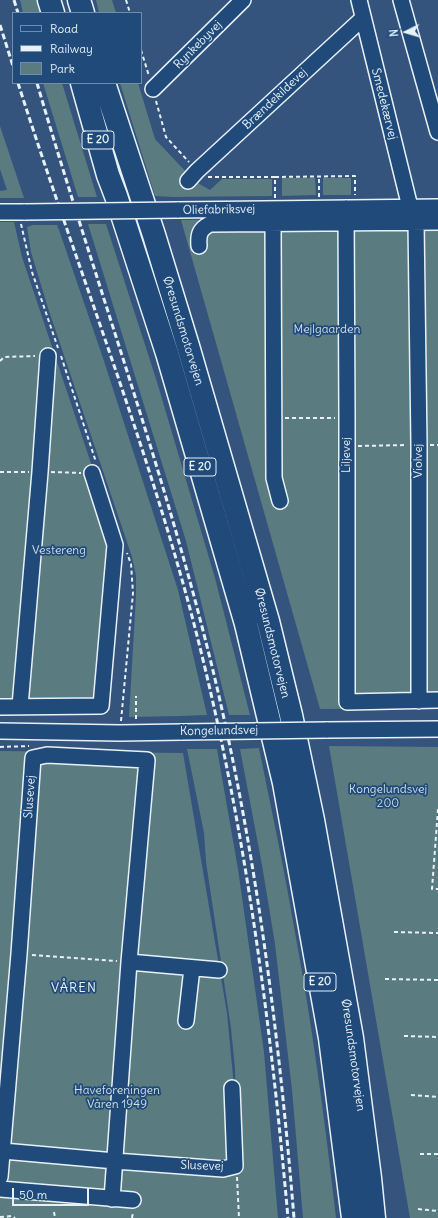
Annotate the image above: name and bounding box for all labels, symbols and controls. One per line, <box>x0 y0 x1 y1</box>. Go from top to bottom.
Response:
legend <box>12 12 142 84</box>
north arrow <box>386 12 426 52</box>
street label: Rynkebyvej <box>171 18 225 72</box>
text: Road <box>50 21 78 36</box>
text: N <box>387 29 401 37</box>
text: Railway <box>50 41 93 56</box>
text: Park <box>50 61 75 76</box>
street label: Brændekildevej <box>240 65 310 133</box>
street label: Smedekærvej <box>368 67 400 141</box>
road number: E 20 <box>82 131 114 149</box>
street label: Oliefabriksvej <box>183 202 255 218</box>
street label: Øresundsmotorvejen <box>160 275 206 387</box>
park label: Mejlgaarden <box>293 323 361 337</box>
street label: Liljevej <box>340 437 354 473</box>
street label: Violvej <box>412 444 426 478</box>
road number: E 20 <box>184 458 216 476</box>
park label: Vestereng <box>32 544 86 558</box>
street label: Øresundsmotorvejen <box>251 586 293 700</box>
street label: Kongelundsvej <box>180 723 258 739</box>
street label: Slusevej <box>21 775 39 819</box>
park label: Kongelundsvej 200 <box>349 783 427 811</box>
road number: E 20 <box>304 973 336 991</box>
district label: VÅREN <box>51 980 97 996</box>
street label: Øresundsmotorvejen <box>338 998 368 1112</box>
park label: Haveforeningen Våren 1949 <box>74 1084 160 1112</box>
street label: Slusevej <box>180 1158 224 1174</box>
scale bar <box>14 1180 91 1206</box>
text: 50 m <box>19 1187 47 1202</box>

